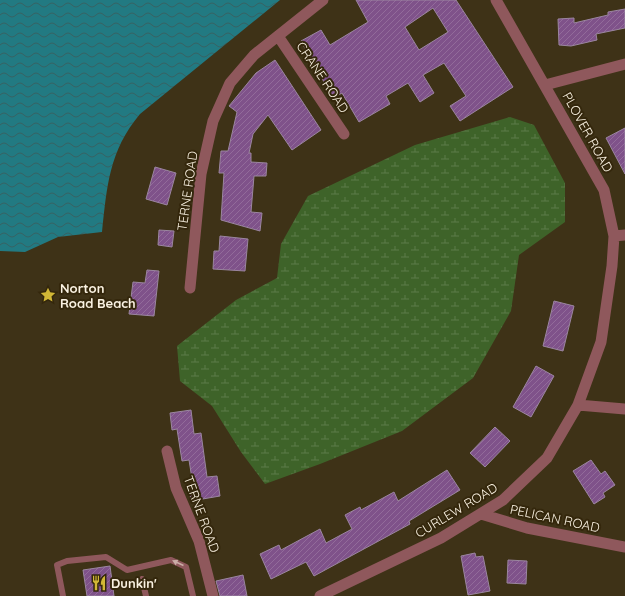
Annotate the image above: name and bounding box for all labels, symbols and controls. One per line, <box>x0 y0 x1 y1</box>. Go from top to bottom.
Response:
street label: CRANE ROAD <box>293 38 353 116</box>
street label: PLOVER ROAD <box>559 89 617 175</box>
street label: TERNE ROAD <box>173 150 201 232</box>
place label: Norton Road Beach <box>60 280 136 311</box>
place icon: Norton Road Beach <box>39 286 57 304</box>
street label: TERNE ROAD <box>181 473 223 555</box>
street label: CURLEW ROAD <box>412 479 500 541</box>
street label: PELICAN ROAD <box>509 501 601 535</box>
one-way arrow <box>172 560 184 566</box>
restaurant icon: Dunkin' <box>90 574 108 592</box>
place label: Dunkin' <box>111 575 157 591</box>

